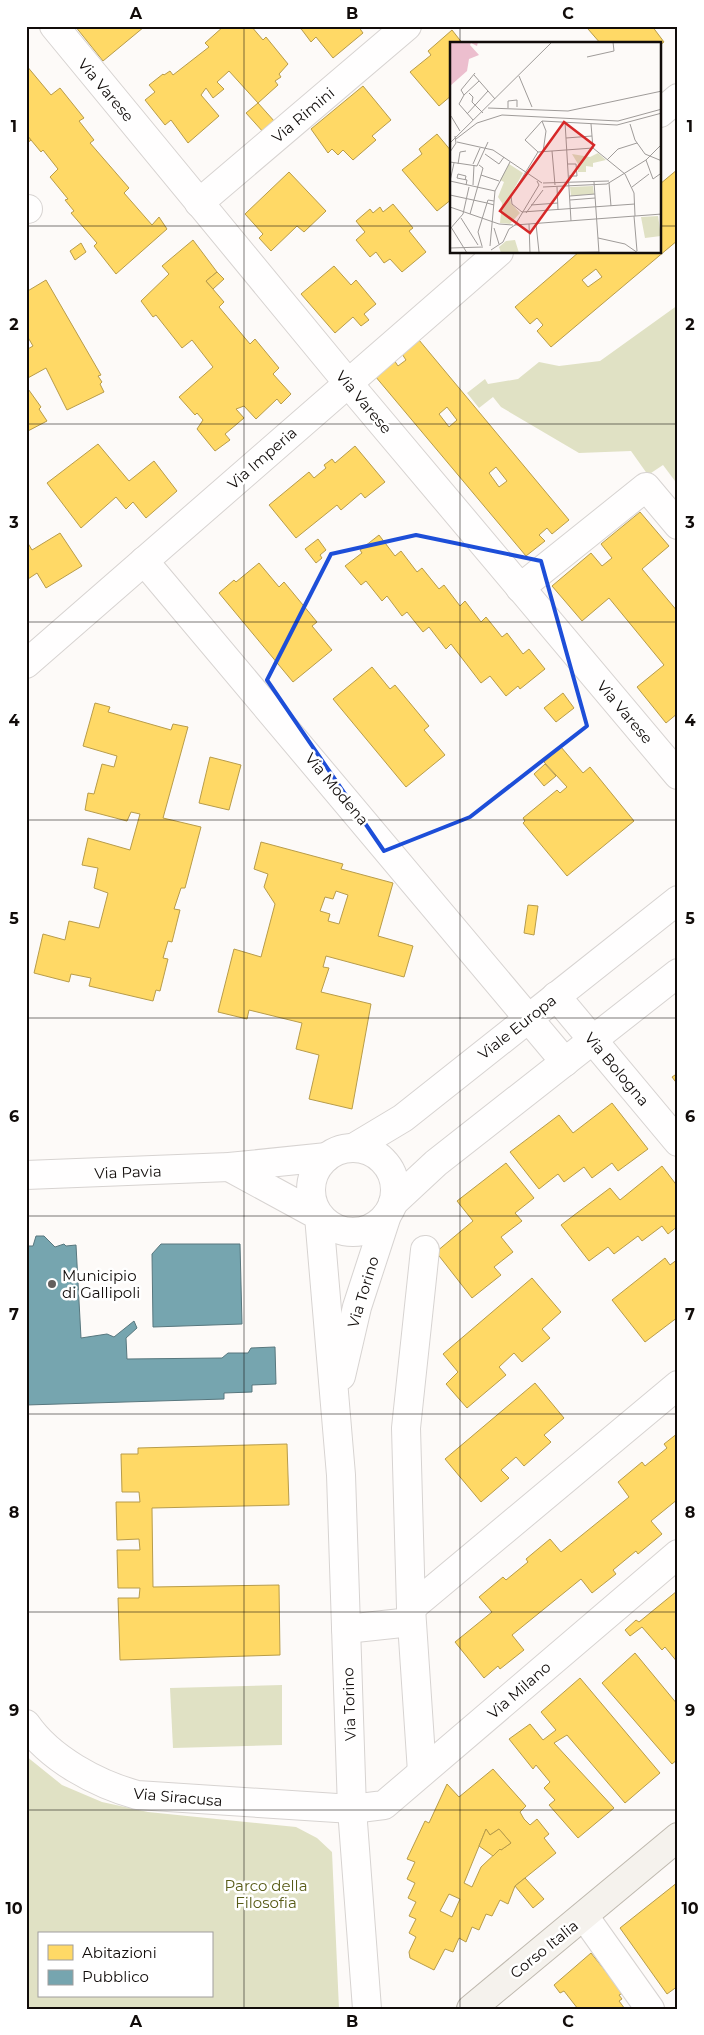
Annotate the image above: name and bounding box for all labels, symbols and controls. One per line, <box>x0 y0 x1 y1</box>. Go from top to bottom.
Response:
text: A <box>129 4 143 23</box>
text: B <box>346 4 358 23</box>
text: C <box>562 4 574 23</box>
inset map <box>450 42 662 254</box>
street label: Via Varese <box>74 54 138 126</box>
street label: Via Rimini <box>268 83 338 147</box>
text: 1 <box>11 117 17 136</box>
text: 1 <box>687 117 693 136</box>
text: 2 <box>9 315 19 334</box>
text: 2 <box>685 315 695 334</box>
street label: Via Varese <box>332 366 396 438</box>
street label: Via Imperia <box>224 423 300 493</box>
text: 3 <box>8 513 19 532</box>
text: 3 <box>684 513 695 532</box>
street label: Via Varese <box>593 676 657 748</box>
text: 4 <box>8 711 20 730</box>
text: 4 <box>684 711 696 730</box>
street label: Via Modena <box>301 749 373 829</box>
text: 5 <box>9 909 19 928</box>
text: 5 <box>685 909 695 928</box>
street label: Viale Europa <box>474 990 560 1064</box>
street label: Via Bologna <box>581 1028 653 1110</box>
text: 6 <box>9 1107 19 1126</box>
text: 6 <box>685 1107 695 1126</box>
street label: Via Pavia <box>94 1161 162 1183</box>
street label: Via Torino <box>343 1254 383 1330</box>
place label: Municipio di Gallipoli <box>62 1266 140 1302</box>
marker: Municipio di Gallipoli <box>46 1278 58 1290</box>
text: 7 <box>9 1305 19 1324</box>
text: 7 <box>685 1305 695 1324</box>
text: 8 <box>9 1503 19 1522</box>
text: 8 <box>685 1503 695 1522</box>
street label: Via Milano <box>483 1657 555 1723</box>
street label: Via Torino <box>338 1667 360 1741</box>
text: 9 <box>9 1701 19 1720</box>
text: 9 <box>685 1701 695 1720</box>
street label: Via Siracusa <box>133 1784 223 1810</box>
park label: Parco della Filosofia <box>224 1876 308 1912</box>
text: 10 <box>5 1899 23 1918</box>
text: 10 <box>681 1899 699 1918</box>
street label: Corso Italia <box>506 1916 582 1982</box>
legend <box>38 1932 212 1998</box>
text: Abitazioni <box>82 1943 157 1962</box>
text: Pubblico <box>82 1967 149 1986</box>
text: A <box>129 2012 143 2031</box>
text: B <box>346 2012 358 2031</box>
text: C <box>562 2012 574 2031</box>

